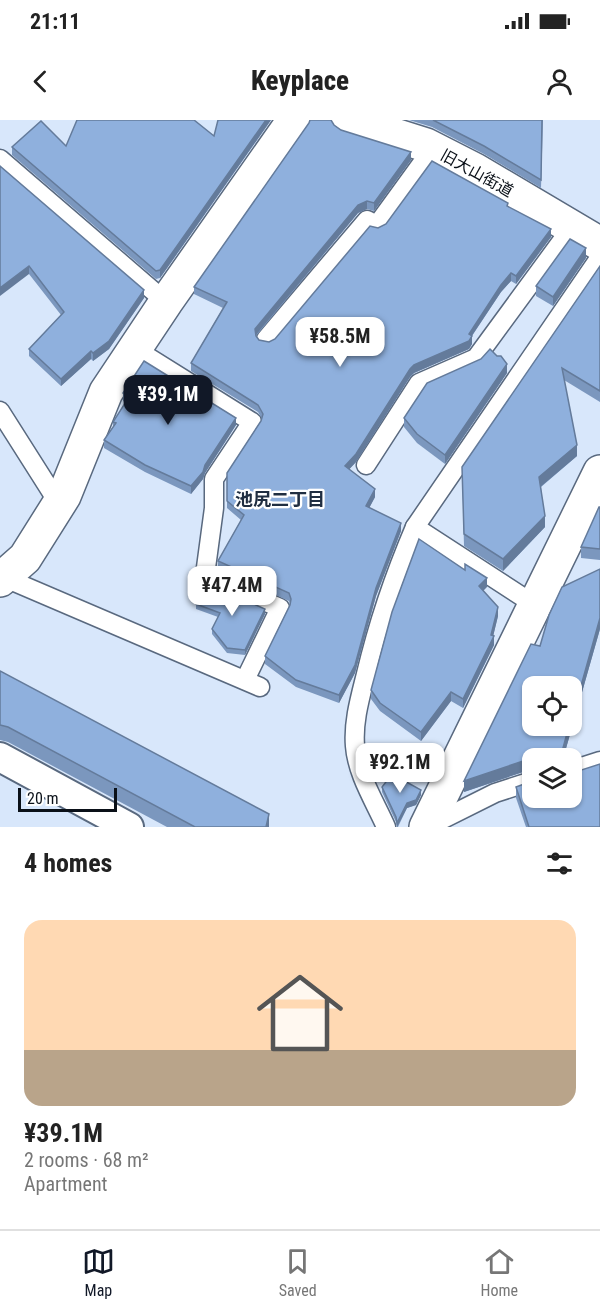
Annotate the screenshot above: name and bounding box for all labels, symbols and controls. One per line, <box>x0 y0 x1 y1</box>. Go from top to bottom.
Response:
text: 21:11 <box>30 9 81 34</box>
icon: back <box>24 65 57 98</box>
text: Keyplace <box>251 65 349 97</box>
icon: person <box>543 65 576 98</box>
street label: 旧大山街道 <box>437 145 517 201</box>
pin: ¥58.5M <box>291 317 389 368</box>
text: ¥58.5M <box>310 324 370 348</box>
pin: ¥39.1M <box>119 375 217 426</box>
text: ¥39.1M <box>138 382 198 406</box>
district label: 池尻二丁目 <box>235 489 325 510</box>
pin: ¥47.4M <box>183 566 281 617</box>
text: ¥47.4M <box>202 573 262 597</box>
map controls <box>522 676 582 808</box>
button: locate <box>522 676 582 736</box>
pin: ¥92.1M <box>351 743 449 794</box>
button: layers <box>522 748 582 808</box>
text: ¥92.1M <box>370 750 430 774</box>
scale bar <box>18 785 117 812</box>
text: 20 m <box>27 789 59 808</box>
icon: filters <box>543 847 576 880</box>
text: 4 homes <box>24 848 112 878</box>
icon: home <box>246 959 354 1067</box>
text: ¥39.1M <box>24 1118 103 1148</box>
text: 2 rooms · 68 m² <box>24 1148 149 1172</box>
text: Apartment <box>24 1172 108 1196</box>
tab: Map <box>82 1245 115 1300</box>
tab: Saved <box>279 1245 317 1300</box>
tab: Home <box>481 1245 518 1300</box>

